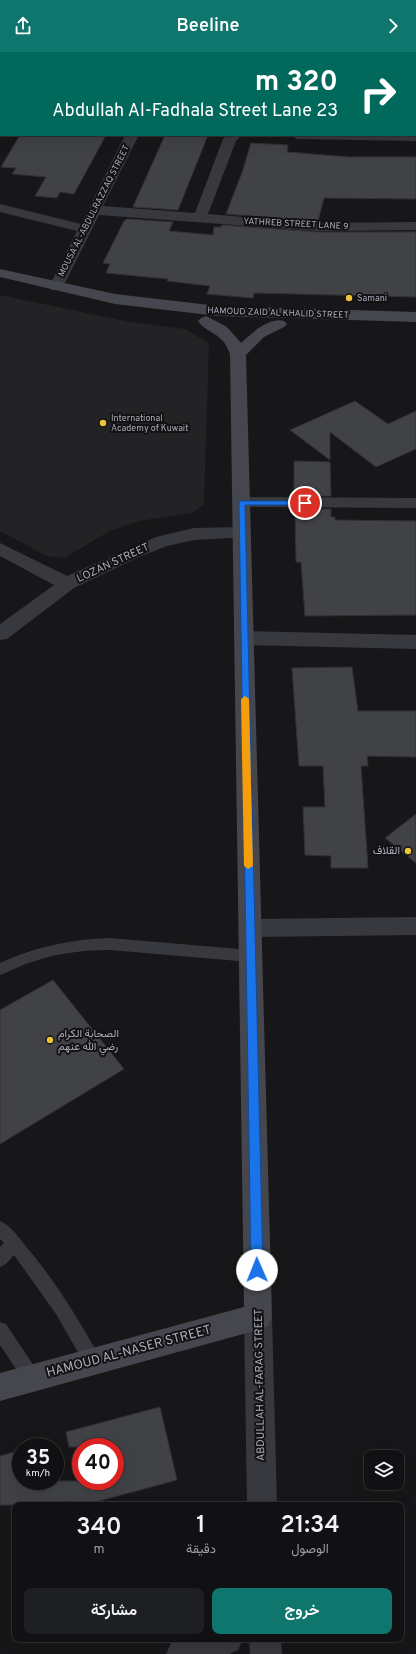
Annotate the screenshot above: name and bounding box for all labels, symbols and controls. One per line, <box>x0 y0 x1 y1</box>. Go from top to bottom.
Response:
icon: share <box>12 15 34 37</box>
text: Beeline <box>176 15 240 38</box>
icon: forward <box>382 15 404 37</box>
text: 320 m <box>255 65 338 101</box>
icon: right <box>352 68 404 120</box>
text: Abdullah Al-Fadhala Street Lane 23 <box>52 100 338 123</box>
street label: MOUSA AL-ABDULRAZZAQ STREET <box>56 143 132 279</box>
street label: YATHREB STREET LANE 9 <box>243 216 349 232</box>
marker: Samani <box>344 293 354 303</box>
place label: Samani <box>357 293 387 304</box>
street label: HAMOUD ZAID AL KHALID STREET <box>207 305 349 321</box>
place label: International Academy of Kuwait <box>111 413 189 434</box>
marker: International Academy of Kuwait <box>98 418 108 428</box>
pin <box>288 486 322 520</box>
icon: arrive <box>294 492 316 514</box>
street label: LOZAN STREET <box>75 540 151 586</box>
place label: القلاف <box>373 844 400 858</box>
marker: القلاف <box>403 846 413 856</box>
place label: الصحابة الكرام رضي الله عنهم <box>58 1027 119 1056</box>
marker: الصحابة الكرام رضي الله عنهم <box>45 1035 55 1045</box>
position arrow <box>236 1249 278 1291</box>
street label: ABDULLAH AL-FARAG STREET <box>252 1309 268 1461</box>
street label: HAMOUD AL-NASER STREET <box>45 1322 213 1382</box>
speed limit sign: 40 <box>72 1438 124 1490</box>
text: 35 <box>26 1446 50 1472</box>
map controls <box>364 1450 404 1490</box>
button: layers <box>364 1450 404 1490</box>
text: km/h <box>26 1467 50 1480</box>
text: 1 <box>196 1511 206 1541</box>
text: 21:34 <box>280 1511 340 1541</box>
text: 340 <box>76 1513 122 1543</box>
text: m <box>93 1542 104 1558</box>
text: دقيقة <box>186 1542 216 1558</box>
text: الوصول <box>291 1542 329 1558</box>
button: مشاركة <box>24 1588 204 1634</box>
button: خروج <box>212 1588 392 1634</box>

